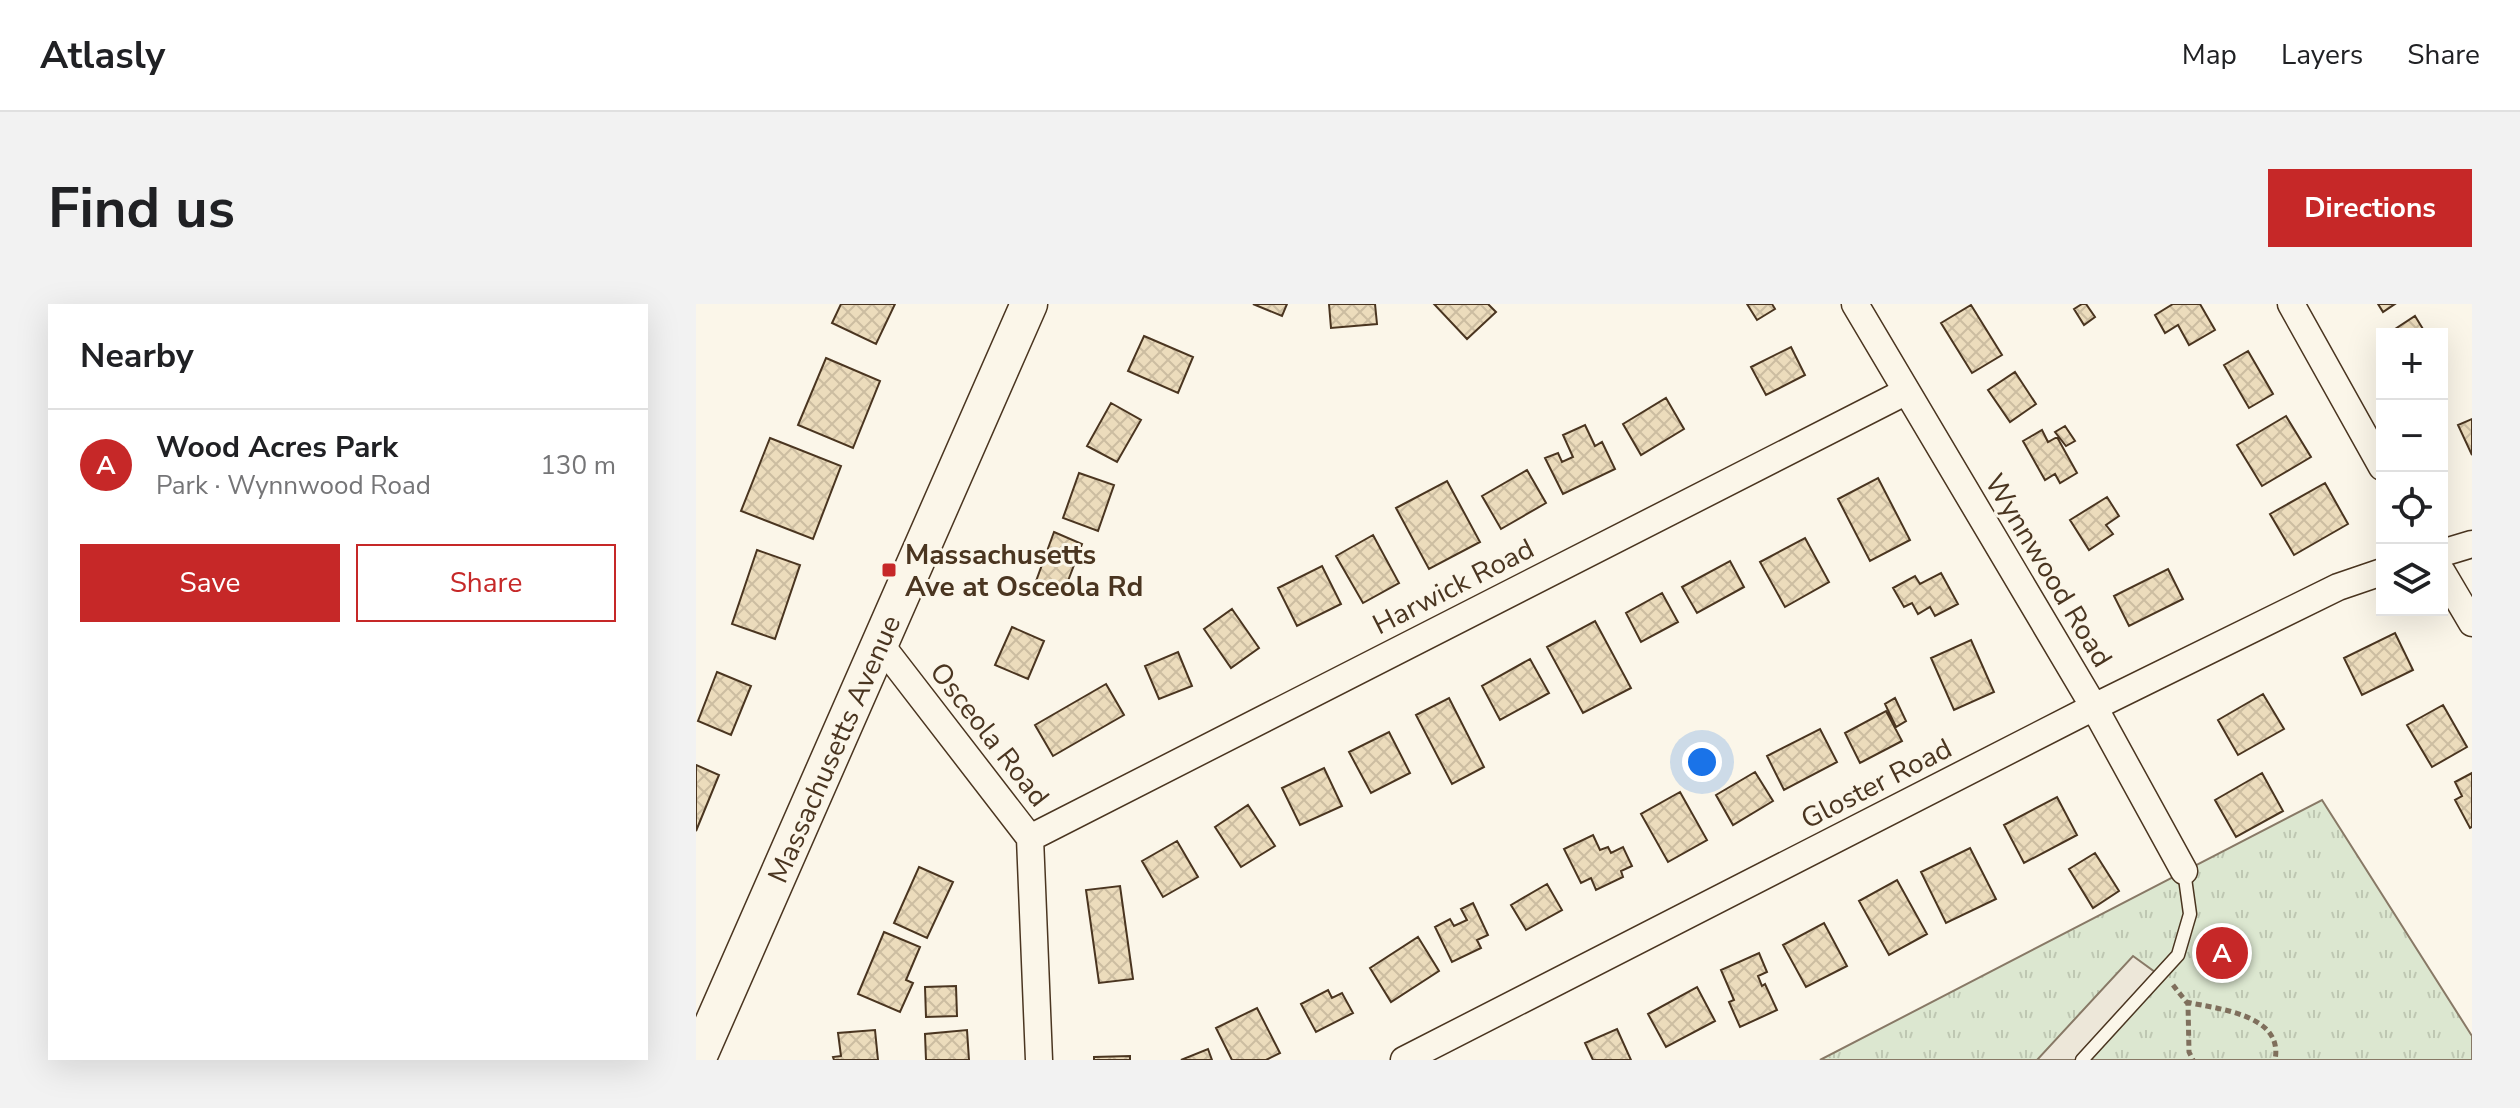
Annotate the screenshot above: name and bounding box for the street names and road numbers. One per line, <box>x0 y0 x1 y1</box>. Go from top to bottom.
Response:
street label: Wynnwood Road <box>1975 467 2121 674</box>
street label: Harwick Road <box>1366 530 1541 644</box>
street label: Massachusetts Avenue <box>759 609 910 889</box>
street label: Osceola Road <box>921 655 1058 815</box>
street label: Gloster Road <box>1795 730 1958 838</box>

